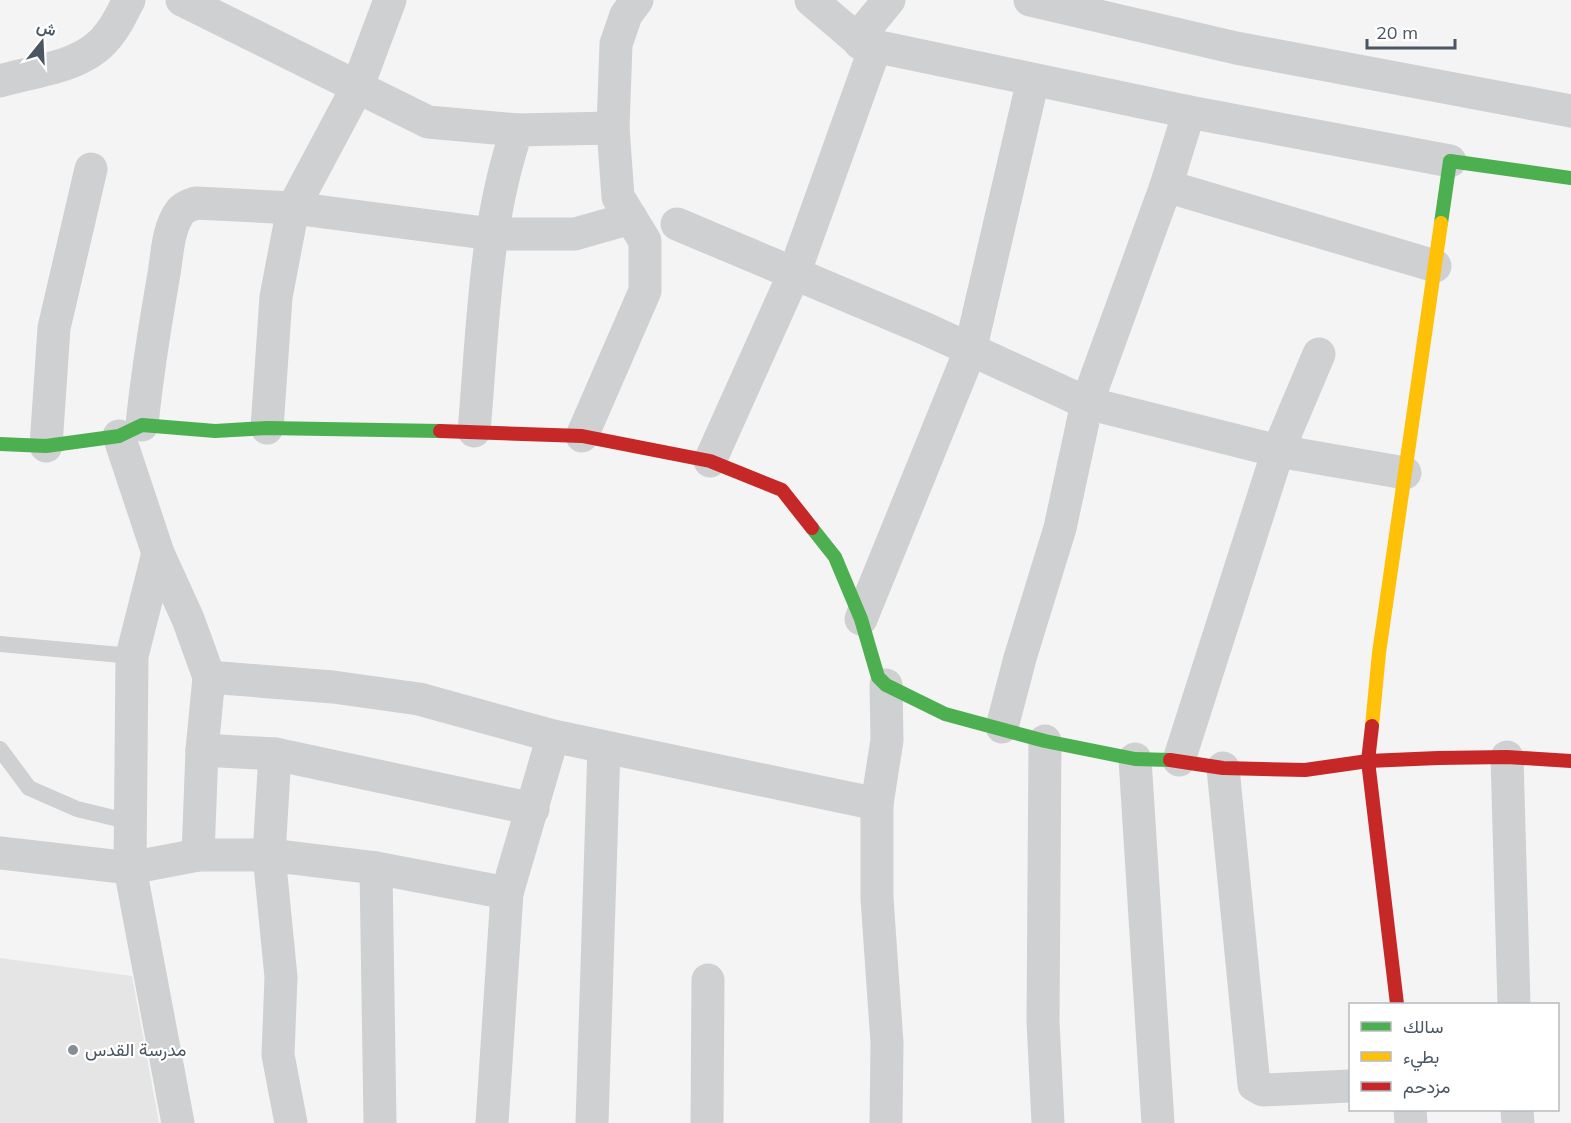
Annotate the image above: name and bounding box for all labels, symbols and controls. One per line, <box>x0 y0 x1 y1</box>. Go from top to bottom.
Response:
north arrow <box>12 12 72 72</box>
scale bar <box>1367 12 1456 50</box>
text: ش <box>34 15 59 40</box>
text: 20 m <box>1376 21 1418 44</box>
legend <box>1349 1003 1559 1111</box>
text: سالك <box>1403 1015 1443 1038</box>
place label: مدرسة القدس <box>85 1038 186 1061</box>
marker: مدرسة القدس <box>66 1043 80 1057</box>
text: بطيء <box>1403 1045 1439 1072</box>
text: مزدحم <box>1403 1075 1450 1099</box>

